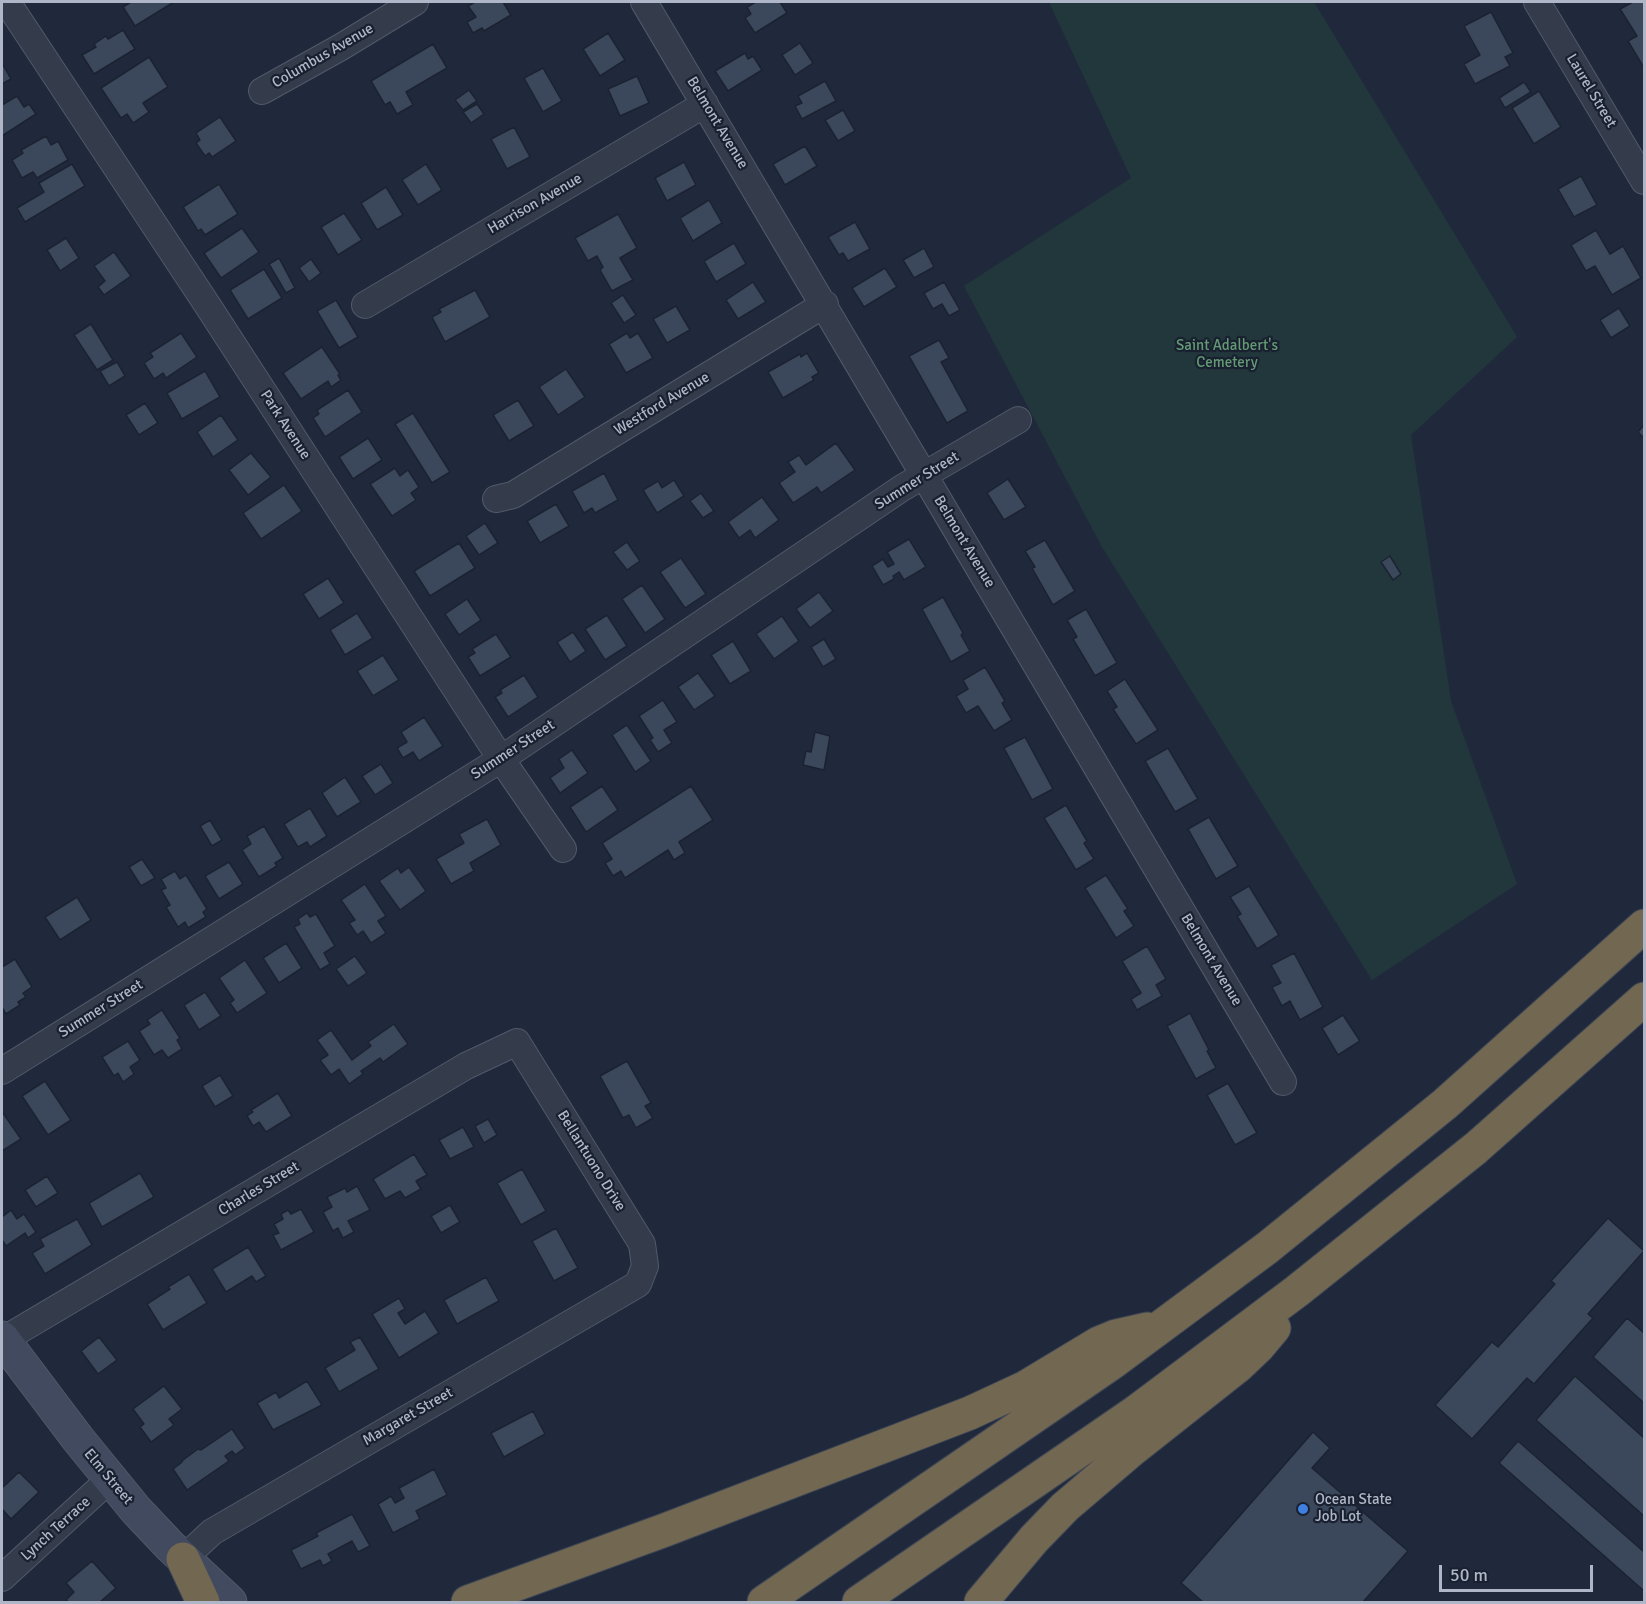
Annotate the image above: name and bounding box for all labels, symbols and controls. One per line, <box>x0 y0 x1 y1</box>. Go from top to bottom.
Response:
street label: Columbus Avenue <box>269 20 377 92</box>
street label: Laurel Street <box>1562 51 1620 131</box>
street label: Belmont Avenue <box>682 74 752 172</box>
street label: Harrison Avenue <box>485 170 585 238</box>
park label: Saint Adalbert's Cemetery <box>1176 337 1278 372</box>
street label: Westford Avenue <box>611 368 713 440</box>
street label: Park Avenue <box>256 387 314 463</box>
street label: Summer Street <box>872 448 962 514</box>
street label: Belmont Avenue <box>929 493 999 591</box>
street label: Summer Street <box>468 716 558 784</box>
street label: Belmont Avenue <box>1176 911 1246 1009</box>
street label: Summer Street <box>56 976 146 1042</box>
street label: Bellantuono Drive <box>553 1107 629 1215</box>
street label: Charles Street <box>215 1158 303 1220</box>
street label: Margaret Street <box>360 1384 456 1450</box>
street label: Elm Street <box>79 1445 137 1509</box>
place label: Ocean State Job Lot <box>1315 1491 1392 1526</box>
street label: Lynch Terrace <box>17 1493 95 1565</box>
marker: Ocean State Job Lot <box>1296 1502 1310 1516</box>
scale bar <box>1442 1553 1596 1591</box>
text: 50 m <box>1450 1564 1488 1586</box>

